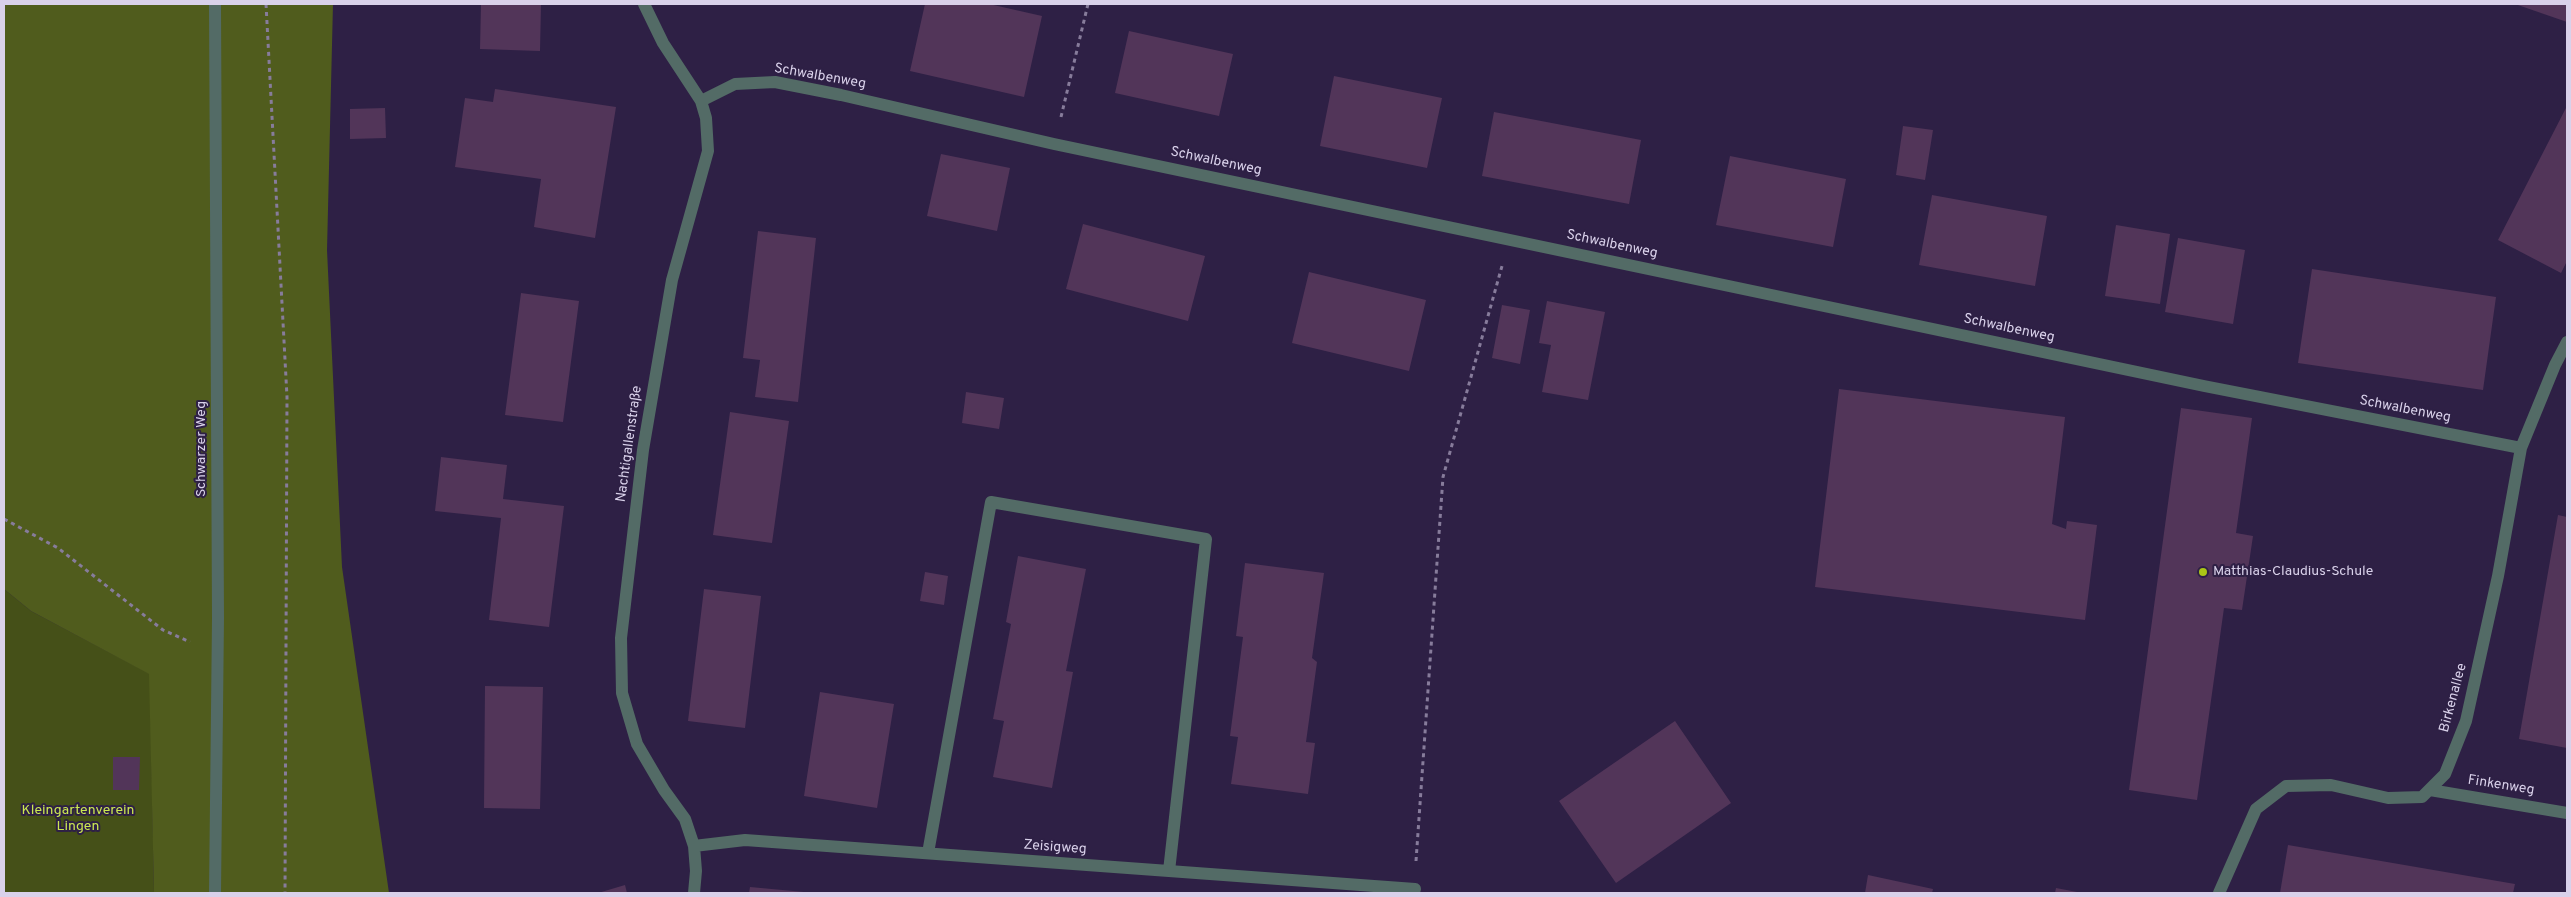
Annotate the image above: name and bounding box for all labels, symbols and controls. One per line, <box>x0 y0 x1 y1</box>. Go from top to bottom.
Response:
street label: Schwalbenweg <box>773 61 867 93</box>
street label: Schwalbenweg <box>1169 144 1263 180</box>
street label: Schwalbenweg <box>1565 227 1659 263</box>
street label: Schwalbenweg <box>1962 311 2056 347</box>
street label: Nachtigallenstraße <box>614 385 646 503</box>
street label: Schwalbenweg <box>2358 393 2452 427</box>
street label: Schwarzer Weg <box>194 401 210 497</box>
place label: Matthias-Claudius-Schule <box>2213 564 2373 580</box>
marker: Matthias-Claudius-Schule <box>2197 566 2209 578</box>
street label: Birkenallee <box>2437 662 2471 734</box>
street label: Finkenweg <box>2466 772 2536 800</box>
park label: Kleingartenverein Lingen <box>22 803 134 836</box>
street label: Zeisigweg <box>1023 837 1087 859</box>

